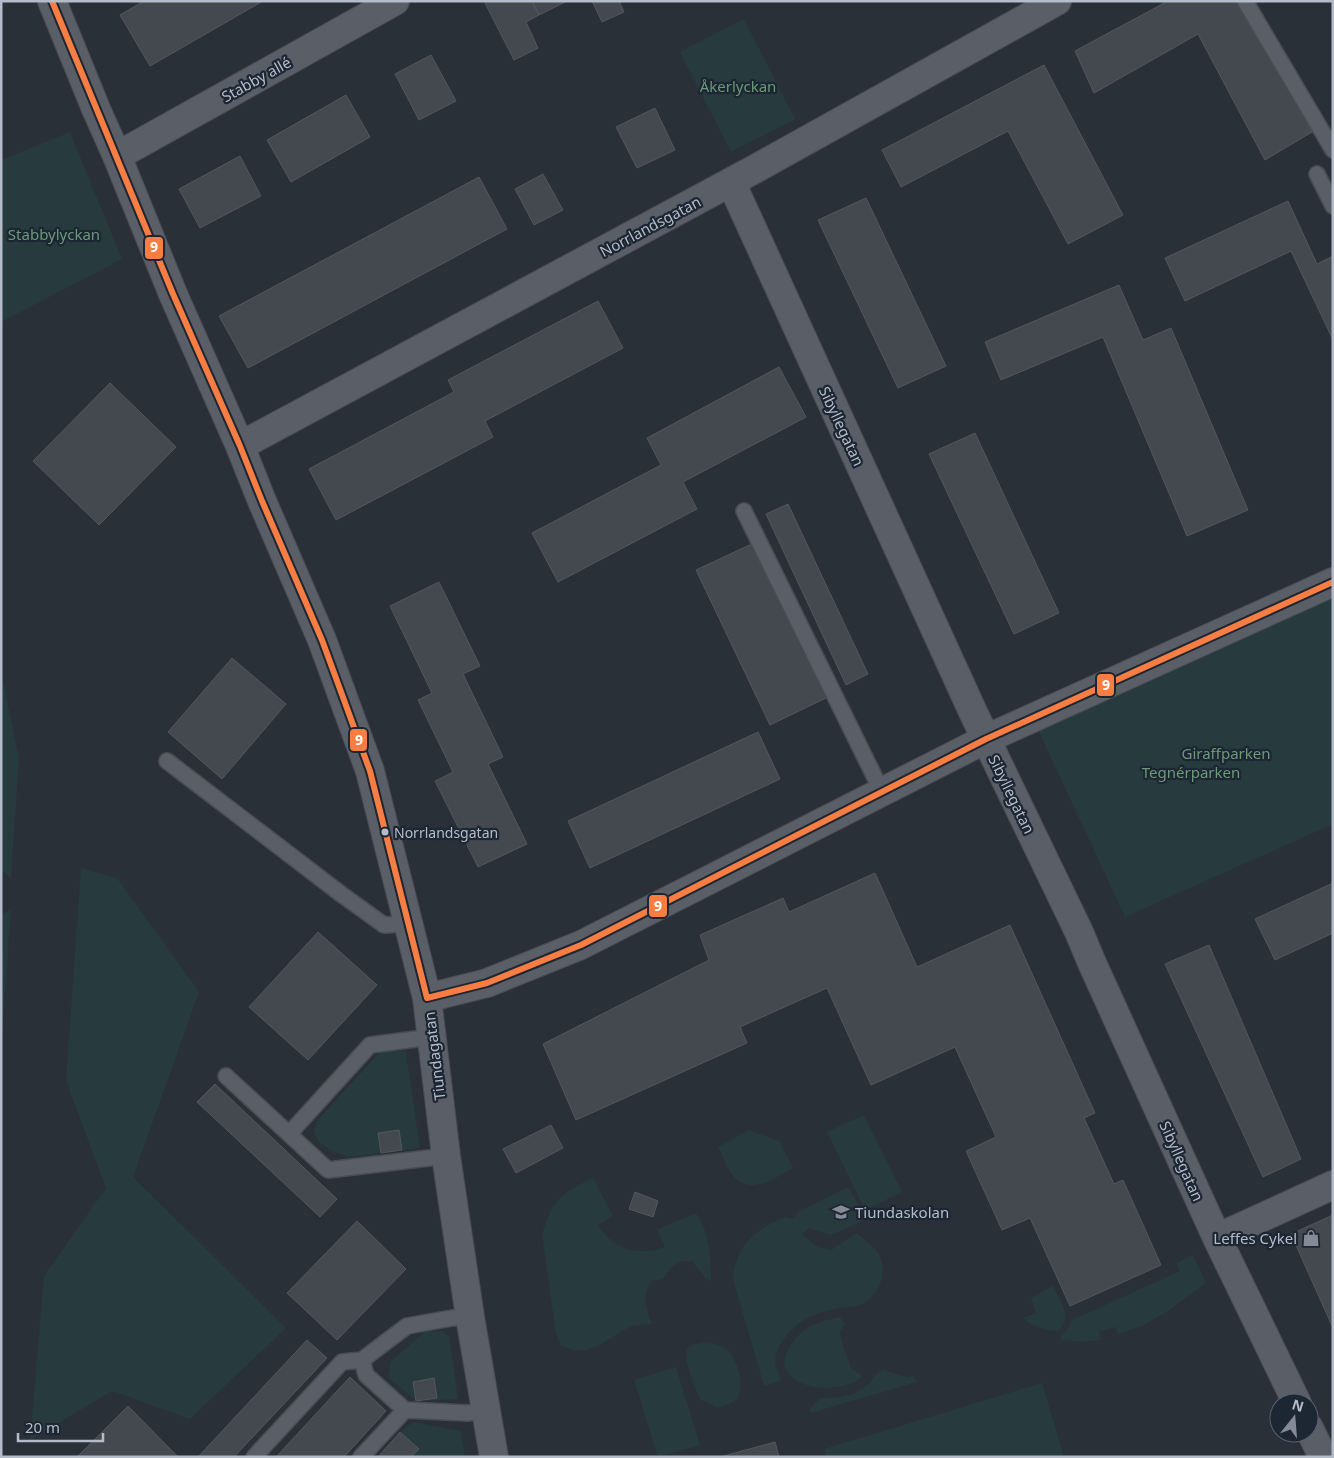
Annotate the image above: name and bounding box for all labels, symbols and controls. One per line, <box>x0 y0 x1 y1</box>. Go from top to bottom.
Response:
street label: Stabby allé <box>218 52 294 106</box>
park label: Åkerlyckan <box>700 76 776 96</box>
street label: Norrlandsgatan <box>596 191 704 261</box>
park label: Stabbylyckan <box>8 224 100 244</box>
line badge: 9 <box>144 236 164 260</box>
text: 9 <box>150 237 158 256</box>
street label: Sibyllegatan <box>815 383 869 469</box>
line badge: 9 <box>1096 673 1115 697</box>
text: 9 <box>1102 675 1110 694</box>
line badge: 9 <box>349 728 368 752</box>
text: 9 <box>355 730 363 749</box>
park label: Giraffparken <box>1182 743 1271 763</box>
street label: Sibyllegatan <box>984 751 1040 837</box>
park label: Tegnérparken <box>1142 762 1240 782</box>
place label: Norrlandsgatan <box>394 823 498 842</box>
marker: Norrlandsgatan <box>380 827 390 837</box>
line badge: 9 <box>648 894 668 918</box>
text: 9 <box>654 896 662 915</box>
street label: Tiundagatan <box>419 1011 449 1101</box>
street label: Sibyllegatan <box>1155 1118 1209 1204</box>
school or university icon: Tiundaskolan <box>831 1202 851 1222</box>
place label: Tiundaskolan <box>855 1202 949 1222</box>
place label: Leffes Cykel <box>1213 1228 1297 1248</box>
shop icon: Leffes Cykel <box>1301 1228 1321 1248</box>
north arrow <box>1269 1393 1319 1443</box>
text: N <box>1290 1394 1306 1416</box>
scale bar <box>18 1410 102 1442</box>
text: 20 m <box>25 1417 60 1437</box>

